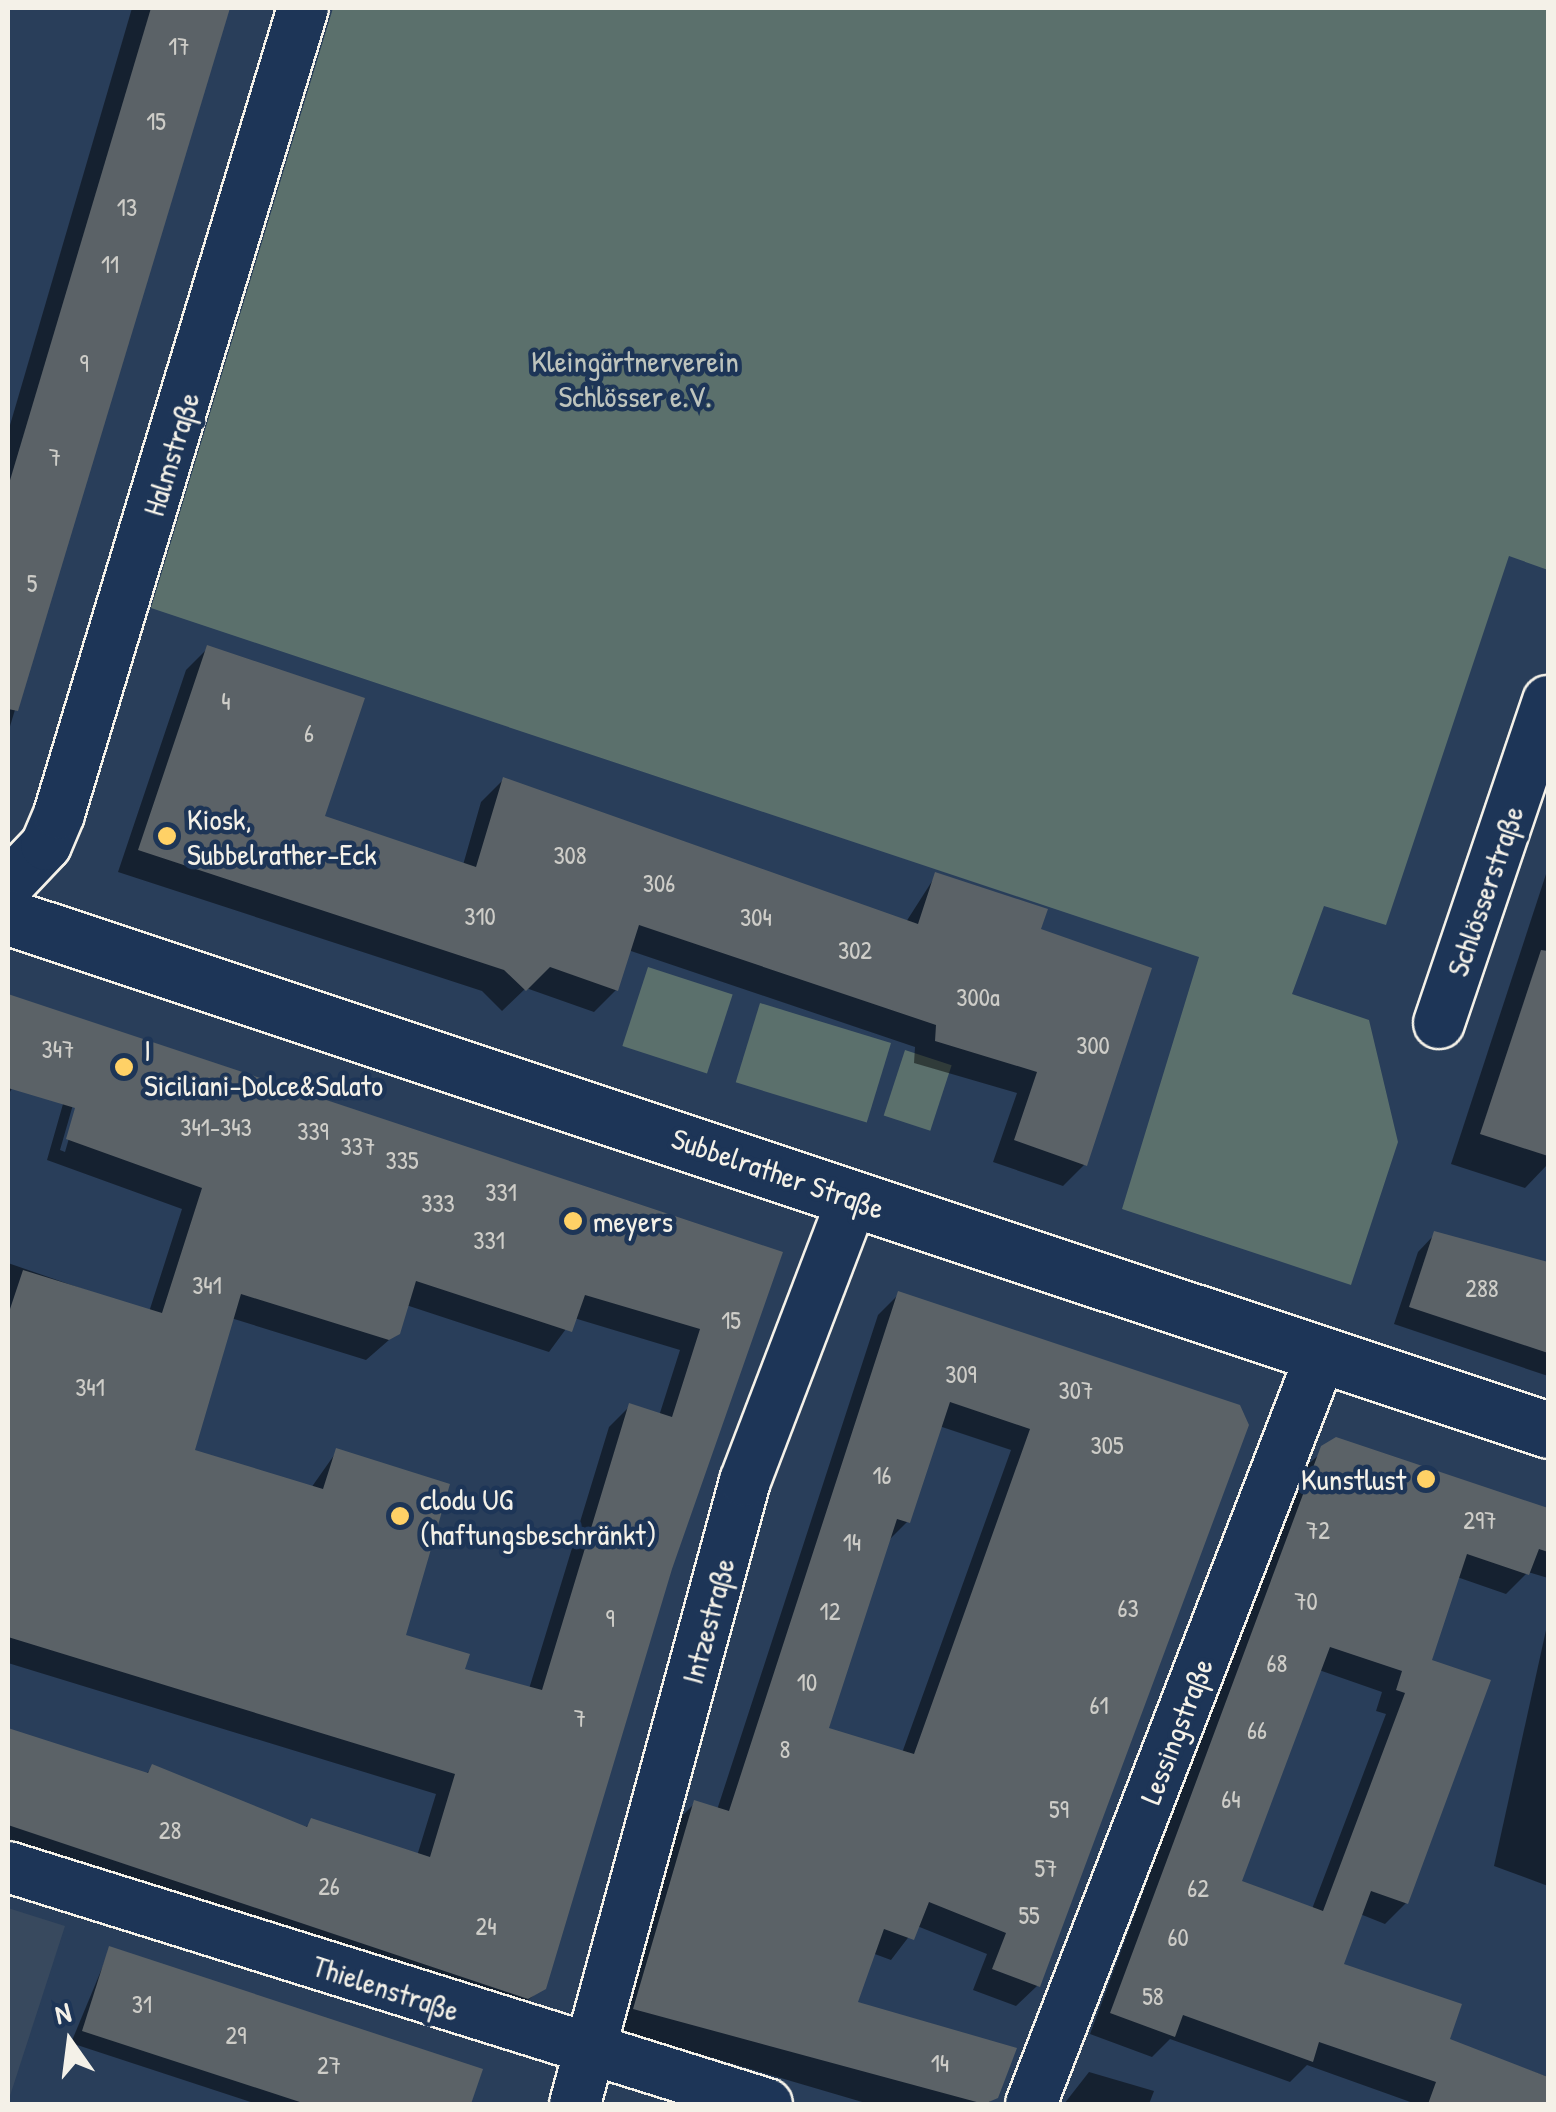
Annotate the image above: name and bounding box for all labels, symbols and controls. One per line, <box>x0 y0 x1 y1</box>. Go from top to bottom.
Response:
house number: 17 <box>168 31 190 61</box>
house number: 15 <box>146 106 166 136</box>
house number: 13 <box>117 192 137 222</box>
house number: 11 <box>101 249 119 279</box>
park label: Kleingärtnerverein Schlösser e.V. <box>531 343 739 414</box>
house number: 9 <box>79 348 89 378</box>
street label: Halmstraße <box>135 388 207 520</box>
house number: 7 <box>49 442 61 472</box>
house number: 5 <box>27 568 37 598</box>
house number: 4 <box>221 686 231 716</box>
house number: 6 <box>304 718 314 748</box>
place label: Kiosk, Subbelrather-Eck <box>187 801 377 872</box>
street label: Schlösserstraße <box>1439 801 1531 981</box>
marker: Kiosk, Subbelrather-Eck <box>156 825 178 847</box>
house number: 308 <box>553 840 587 870</box>
house number: 306 <box>643 868 675 898</box>
house number: 310 <box>464 901 496 931</box>
house number: 304 <box>740 902 772 932</box>
house number: 302 <box>838 935 872 965</box>
house number: 300a <box>956 982 1000 1012</box>
house number: 300 <box>1076 1030 1110 1060</box>
place label: I Siciliani-Dolce&Salato <box>144 1032 383 1102</box>
house number: 347 <box>42 1034 74 1064</box>
marker: I Siciliani-Dolce&Salato <box>113 1056 135 1078</box>
house number: 341-343 <box>180 1112 252 1142</box>
house number: 339 <box>297 1116 329 1146</box>
street label: Subbelrather Straße <box>667 1120 889 1226</box>
house number: 337 <box>341 1131 375 1161</box>
house number: 335 <box>386 1145 418 1175</box>
house number: 331 <box>485 1177 517 1207</box>
house number: 333 <box>421 1188 455 1218</box>
place label: meyers <box>593 1203 673 1239</box>
marker: meyers <box>562 1210 584 1232</box>
house number: 331 <box>473 1225 505 1255</box>
house number: 341 <box>192 1270 222 1300</box>
house number: 288 <box>1465 1273 1499 1303</box>
house number: 15 <box>721 1305 741 1335</box>
house number: 309 <box>945 1359 977 1389</box>
house number: 341 <box>75 1372 105 1402</box>
house number: 307 <box>1059 1375 1093 1405</box>
house number: 305 <box>1091 1430 1123 1460</box>
house number: 16 <box>872 1460 892 1490</box>
place label: Kunstlust <box>1301 1461 1406 1497</box>
marker: Kunstlust <box>1415 1468 1437 1490</box>
place label: clodu UG (haftungsbeschränkt) <box>420 1481 657 1552</box>
marker: clodu UG (haftungsbeschränkt) <box>389 1505 411 1527</box>
house number: 297 <box>1463 1505 1497 1535</box>
house number: 72 <box>1306 1515 1330 1545</box>
house number: 14 <box>843 1527 861 1557</box>
street label: Intzestraße <box>674 1554 742 1688</box>
house number: 70 <box>1294 1586 1318 1616</box>
house number: 63 <box>1117 1593 1139 1623</box>
house number: 12 <box>820 1596 840 1626</box>
house number: 9 <box>605 1603 615 1633</box>
house number: 68 <box>1267 1648 1287 1678</box>
street label: Lessingstraße <box>1132 1653 1220 1809</box>
house number: 10 <box>797 1667 817 1697</box>
house number: 61 <box>1089 1690 1109 1720</box>
house number: 7 <box>574 1703 586 1733</box>
house number: 66 <box>1247 1715 1267 1745</box>
house number: 8 <box>780 1734 790 1764</box>
house number: 64 <box>1221 1784 1241 1814</box>
house number: 59 <box>1049 1794 1069 1824</box>
house number: 28 <box>159 1815 181 1845</box>
house number: 57 <box>1035 1853 1057 1883</box>
house number: 26 <box>318 1871 340 1901</box>
house number: 62 <box>1187 1873 1209 1903</box>
house number: 55 <box>1018 1900 1040 1930</box>
house number: 24 <box>475 1911 497 1941</box>
house number: 60 <box>1167 1922 1189 1952</box>
street label: Thielenstraße <box>308 1947 464 2029</box>
house number: 58 <box>1142 1981 1164 2011</box>
house number: 31 <box>132 1989 152 2019</box>
north arrow <box>20 1992 120 2092</box>
text: N <box>51 1993 75 2033</box>
house number: 29 <box>226 2020 246 2050</box>
house number: 14 <box>931 2048 949 2078</box>
house number: 27 <box>317 2050 341 2080</box>

